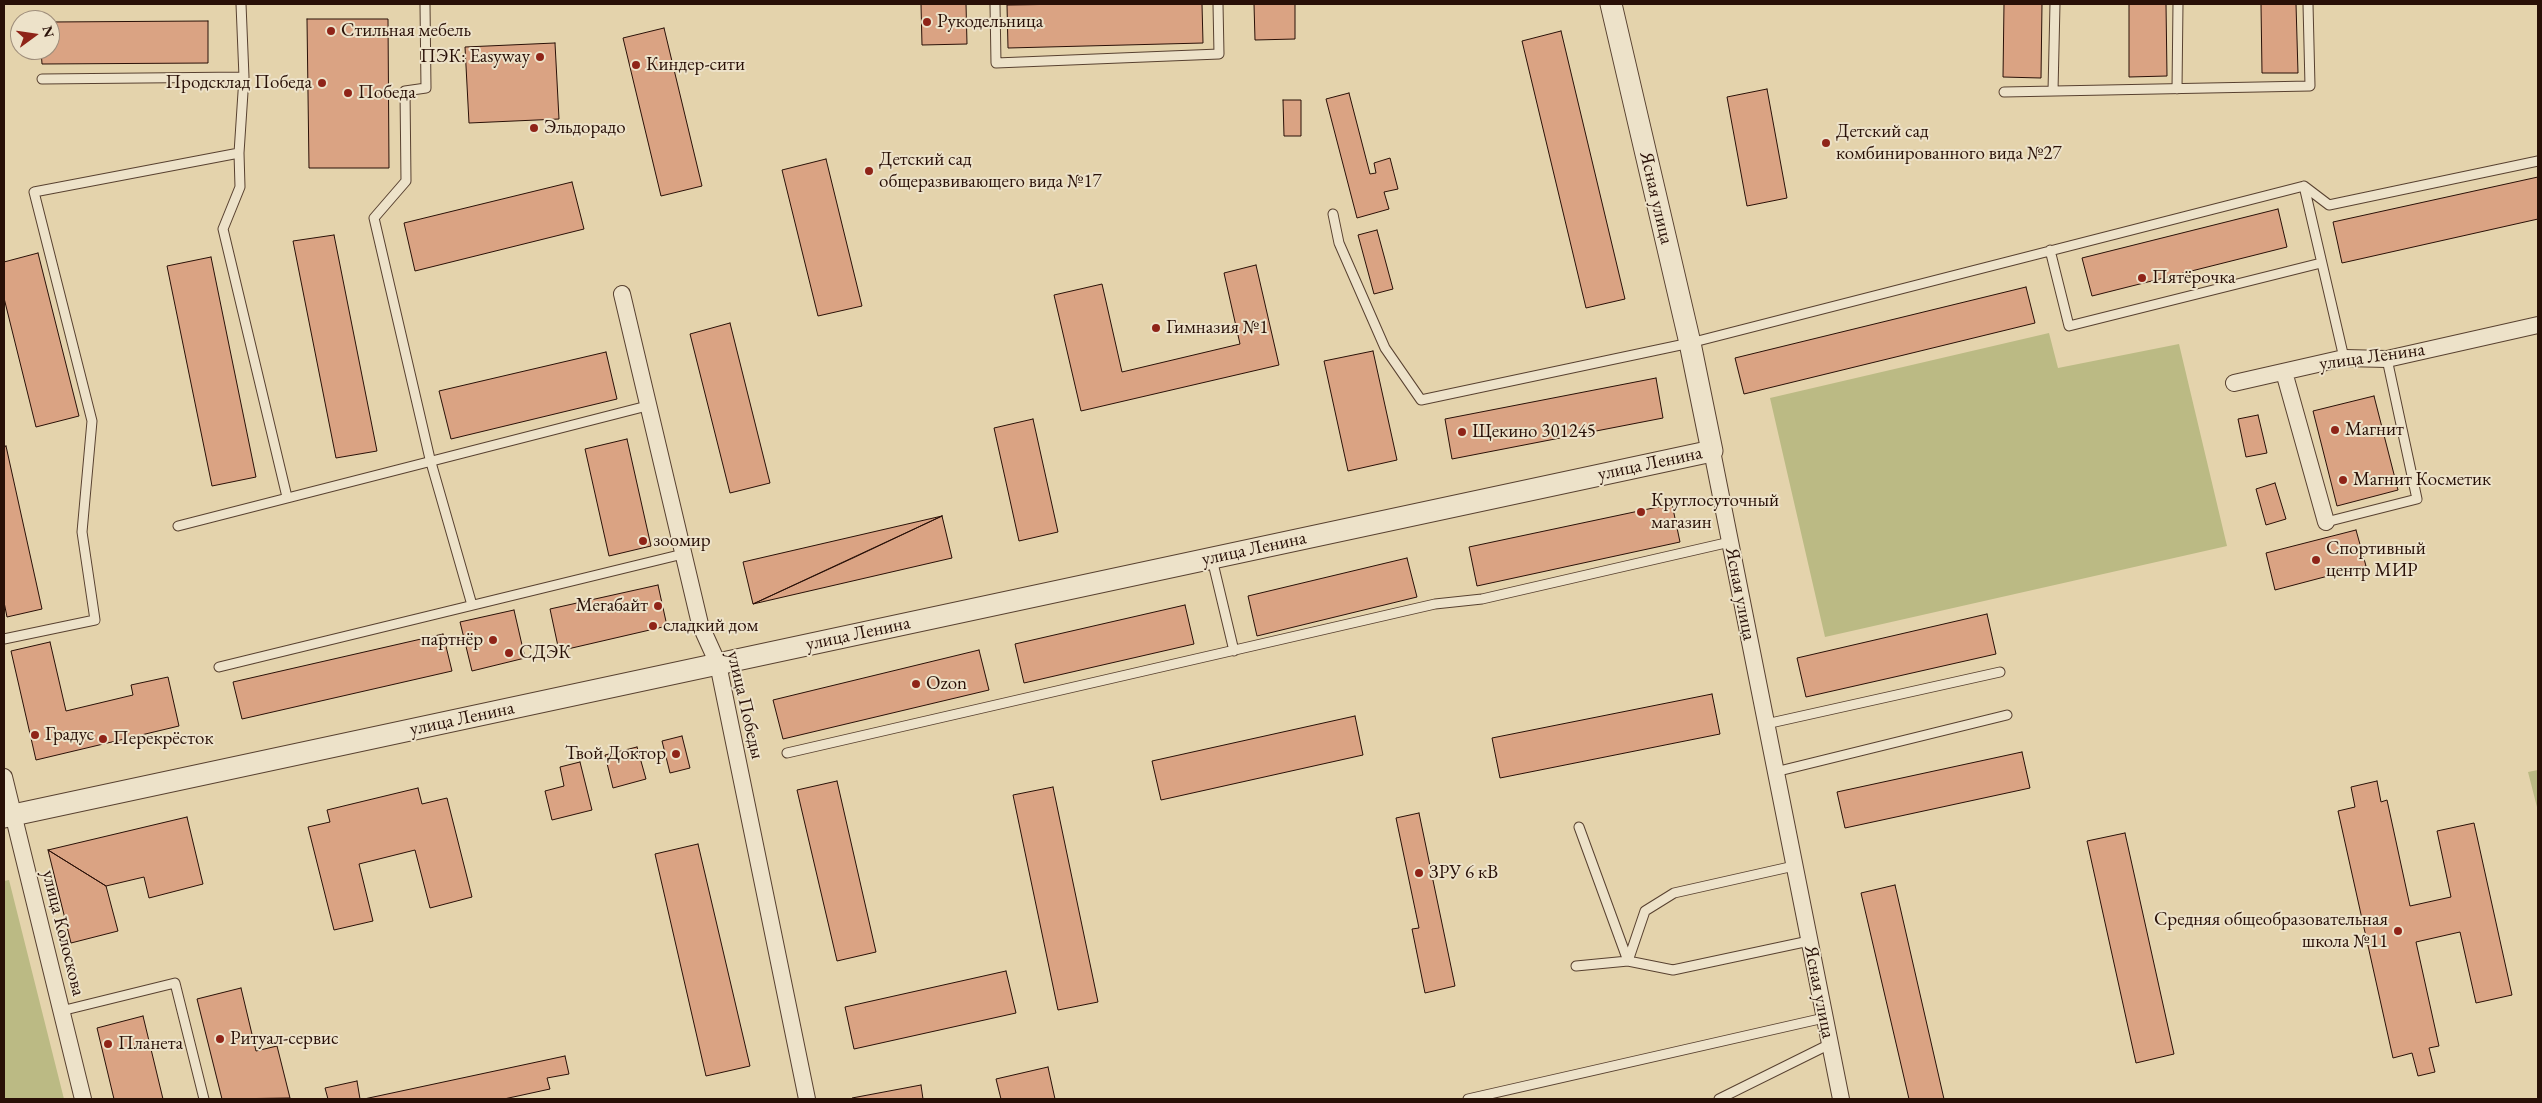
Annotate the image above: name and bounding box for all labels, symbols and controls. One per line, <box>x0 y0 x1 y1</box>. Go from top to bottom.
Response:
north arrow <box>10 10 60 60</box>
place label: Рукодельница <box>937 11 1043 33</box>
marker: Рукодельница <box>921 16 933 28</box>
place label: Стильная мебель <box>341 20 471 42</box>
text: N <box>38 24 59 39</box>
marker: Стильная мебель <box>325 25 337 37</box>
place label: ПЭК: Easyway <box>420 46 530 68</box>
marker: ПЭК: Easyway <box>534 51 546 63</box>
place label: Киндер-сити <box>646 54 745 76</box>
marker: Киндер-сити <box>630 59 642 71</box>
place label: Продсклад Победа <box>165 72 312 94</box>
marker: Продсклад Победа <box>316 77 328 89</box>
place label: Победа <box>358 82 416 104</box>
marker: Победа <box>342 87 354 99</box>
place label: Эльдорадо <box>544 117 626 139</box>
place label: Детский сад комбинированного вида №27 <box>1836 121 2062 165</box>
marker: Эльдорадо <box>528 122 540 134</box>
marker: Детский сад комбинированного вида №27 <box>1820 137 1832 149</box>
place label: Детский сад общеразвивающего вида №17 <box>879 149 1102 193</box>
street label: Ясная улица <box>1634 149 1678 247</box>
marker: Детский сад общеразвивающего вида №17 <box>863 165 875 177</box>
place label: Пятёрочка <box>2152 267 2236 289</box>
marker: Пятёрочка <box>2136 272 2148 284</box>
place label: Гимназия №1 <box>1166 317 1268 339</box>
marker: Гимназия №1 <box>1150 322 1162 334</box>
street label: улица Ленина <box>2318 338 2426 376</box>
place label: Магнит <box>2345 419 2404 441</box>
place label: Щекино 301245 <box>1472 421 1596 443</box>
marker: Магнит <box>2329 424 2341 436</box>
marker: Щекино 301245 <box>1456 426 1468 438</box>
street label: улица Ленина <box>1596 442 1704 486</box>
place label: Магнит Косметик <box>2353 469 2491 491</box>
marker: Магнит Косметик <box>2337 474 2349 486</box>
place label: Круглосуточный магазин <box>1651 490 1779 534</box>
marker: Круглосуточный магазин <box>1635 506 1647 518</box>
street label: улица Ленина <box>1200 527 1308 571</box>
place label: зоомир <box>653 530 711 552</box>
marker: зоомир <box>637 535 649 547</box>
place label: Спортивный центр МИР <box>2326 538 2426 582</box>
street label: Ясная улица <box>1720 546 1760 642</box>
marker: Спортивный центр МИР <box>2310 554 2322 566</box>
place label: Мегабайт <box>576 595 648 617</box>
marker: Мегабайт <box>652 600 664 612</box>
street label: улица Ленина <box>804 612 912 656</box>
place label: сладкий дом <box>663 615 758 637</box>
marker: сладкий дом <box>647 620 659 632</box>
place label: партнёр <box>421 629 483 651</box>
marker: партнёр <box>487 634 499 646</box>
place label: СДЭК <box>519 642 571 664</box>
marker: СДЭК <box>503 647 515 659</box>
street label: улица Победы <box>722 649 768 761</box>
place label: Ozon <box>926 673 967 695</box>
marker: Ozon <box>910 678 922 690</box>
street label: улица Ленина <box>408 697 516 741</box>
place label: Градус <box>45 724 94 746</box>
place label: Перекрёсток <box>113 728 214 750</box>
marker: Градус <box>29 729 41 741</box>
marker: Перекрёсток <box>97 733 109 745</box>
place label: Твой Доктор <box>565 743 666 765</box>
marker: Твой Доктор <box>670 748 682 760</box>
place label: ЗРУ 6 кВ <box>1429 862 1498 884</box>
marker: ЗРУ 6 кВ <box>1413 867 1425 879</box>
street label: улица Колоскова <box>36 868 90 998</box>
place label: Средняя общеобразовательная школа №11 <box>2154 909 2388 953</box>
marker: Средняя общеобразовательная школа №11 <box>2392 925 2404 937</box>
street label: Ясная улица <box>1799 944 1839 1040</box>
place label: Ритуал-сервис <box>230 1028 339 1050</box>
place label: Планета <box>118 1033 183 1055</box>
marker: Ритуал-сервис <box>214 1033 226 1045</box>
marker: Планета <box>102 1038 114 1050</box>

